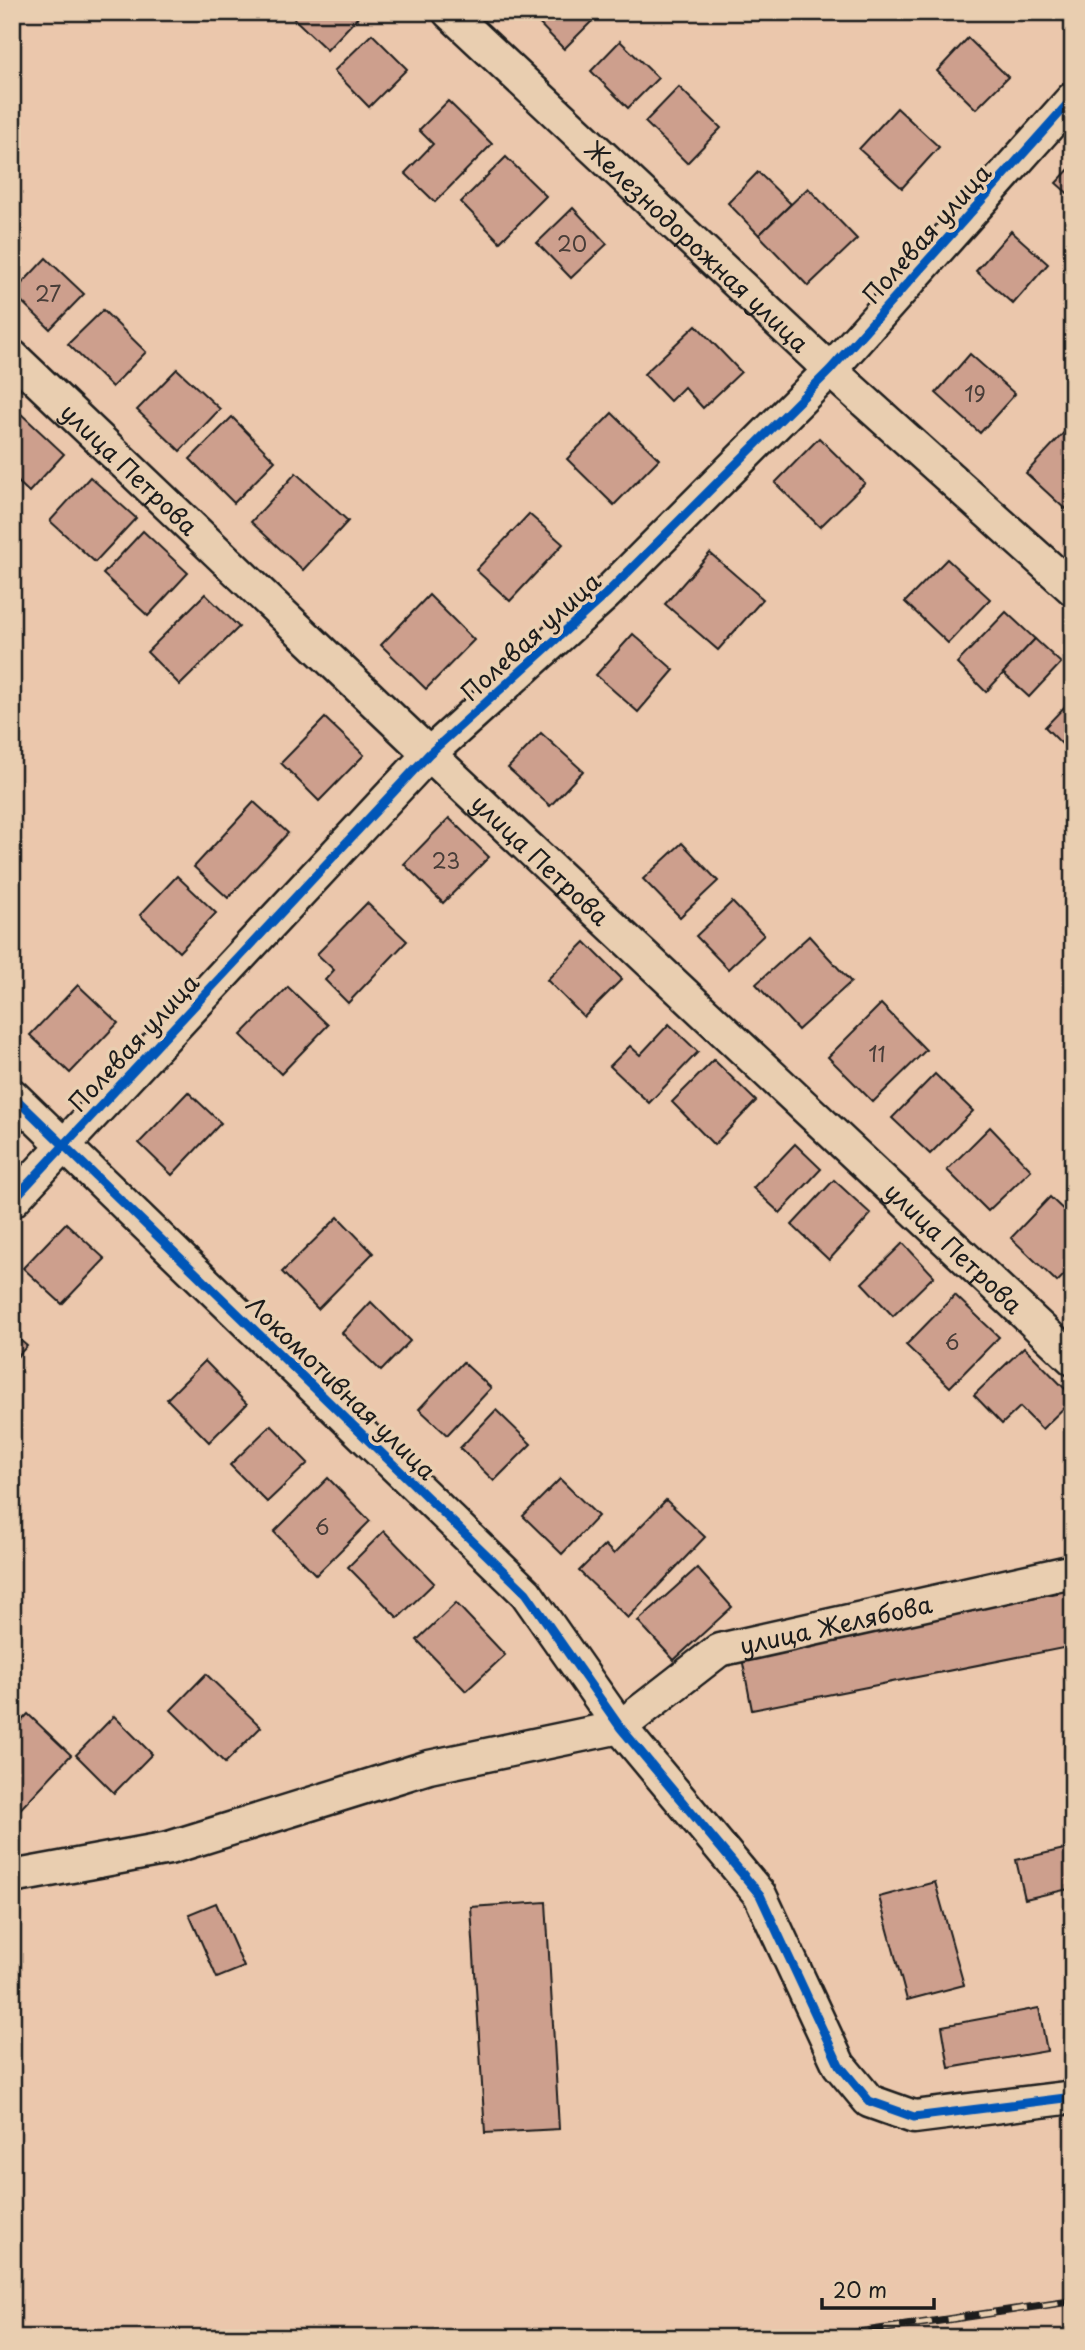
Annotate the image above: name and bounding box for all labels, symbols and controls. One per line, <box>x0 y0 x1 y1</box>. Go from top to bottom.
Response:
street label: Железнодорожная улица <box>577 131 818 360</box>
street label: Полевая улица <box>853 155 999 311</box>
house number: 20 <box>557 227 587 259</box>
house number: 27 <box>35 277 61 309</box>
house number: 19 <box>964 377 986 409</box>
street label: улица Петрова <box>53 394 207 543</box>
street label: Полевая улица <box>452 563 608 709</box>
street label: улица Петрова <box>464 785 618 933</box>
house number: 23 <box>432 844 460 876</box>
street label: Полевая улица <box>59 965 207 1119</box>
house number: 11 <box>868 1037 886 1069</box>
street label: улица Петрова <box>877 1173 1031 1321</box>
street label: Локомотивная улица <box>239 1287 445 1487</box>
house number: 6 <box>945 1325 959 1357</box>
house number: 6 <box>315 1510 329 1542</box>
street label: улица Желябова <box>736 1585 935 1663</box>
scale bar <box>822 2266 934 2310</box>
text: 20 m <box>833 2273 887 2305</box>

